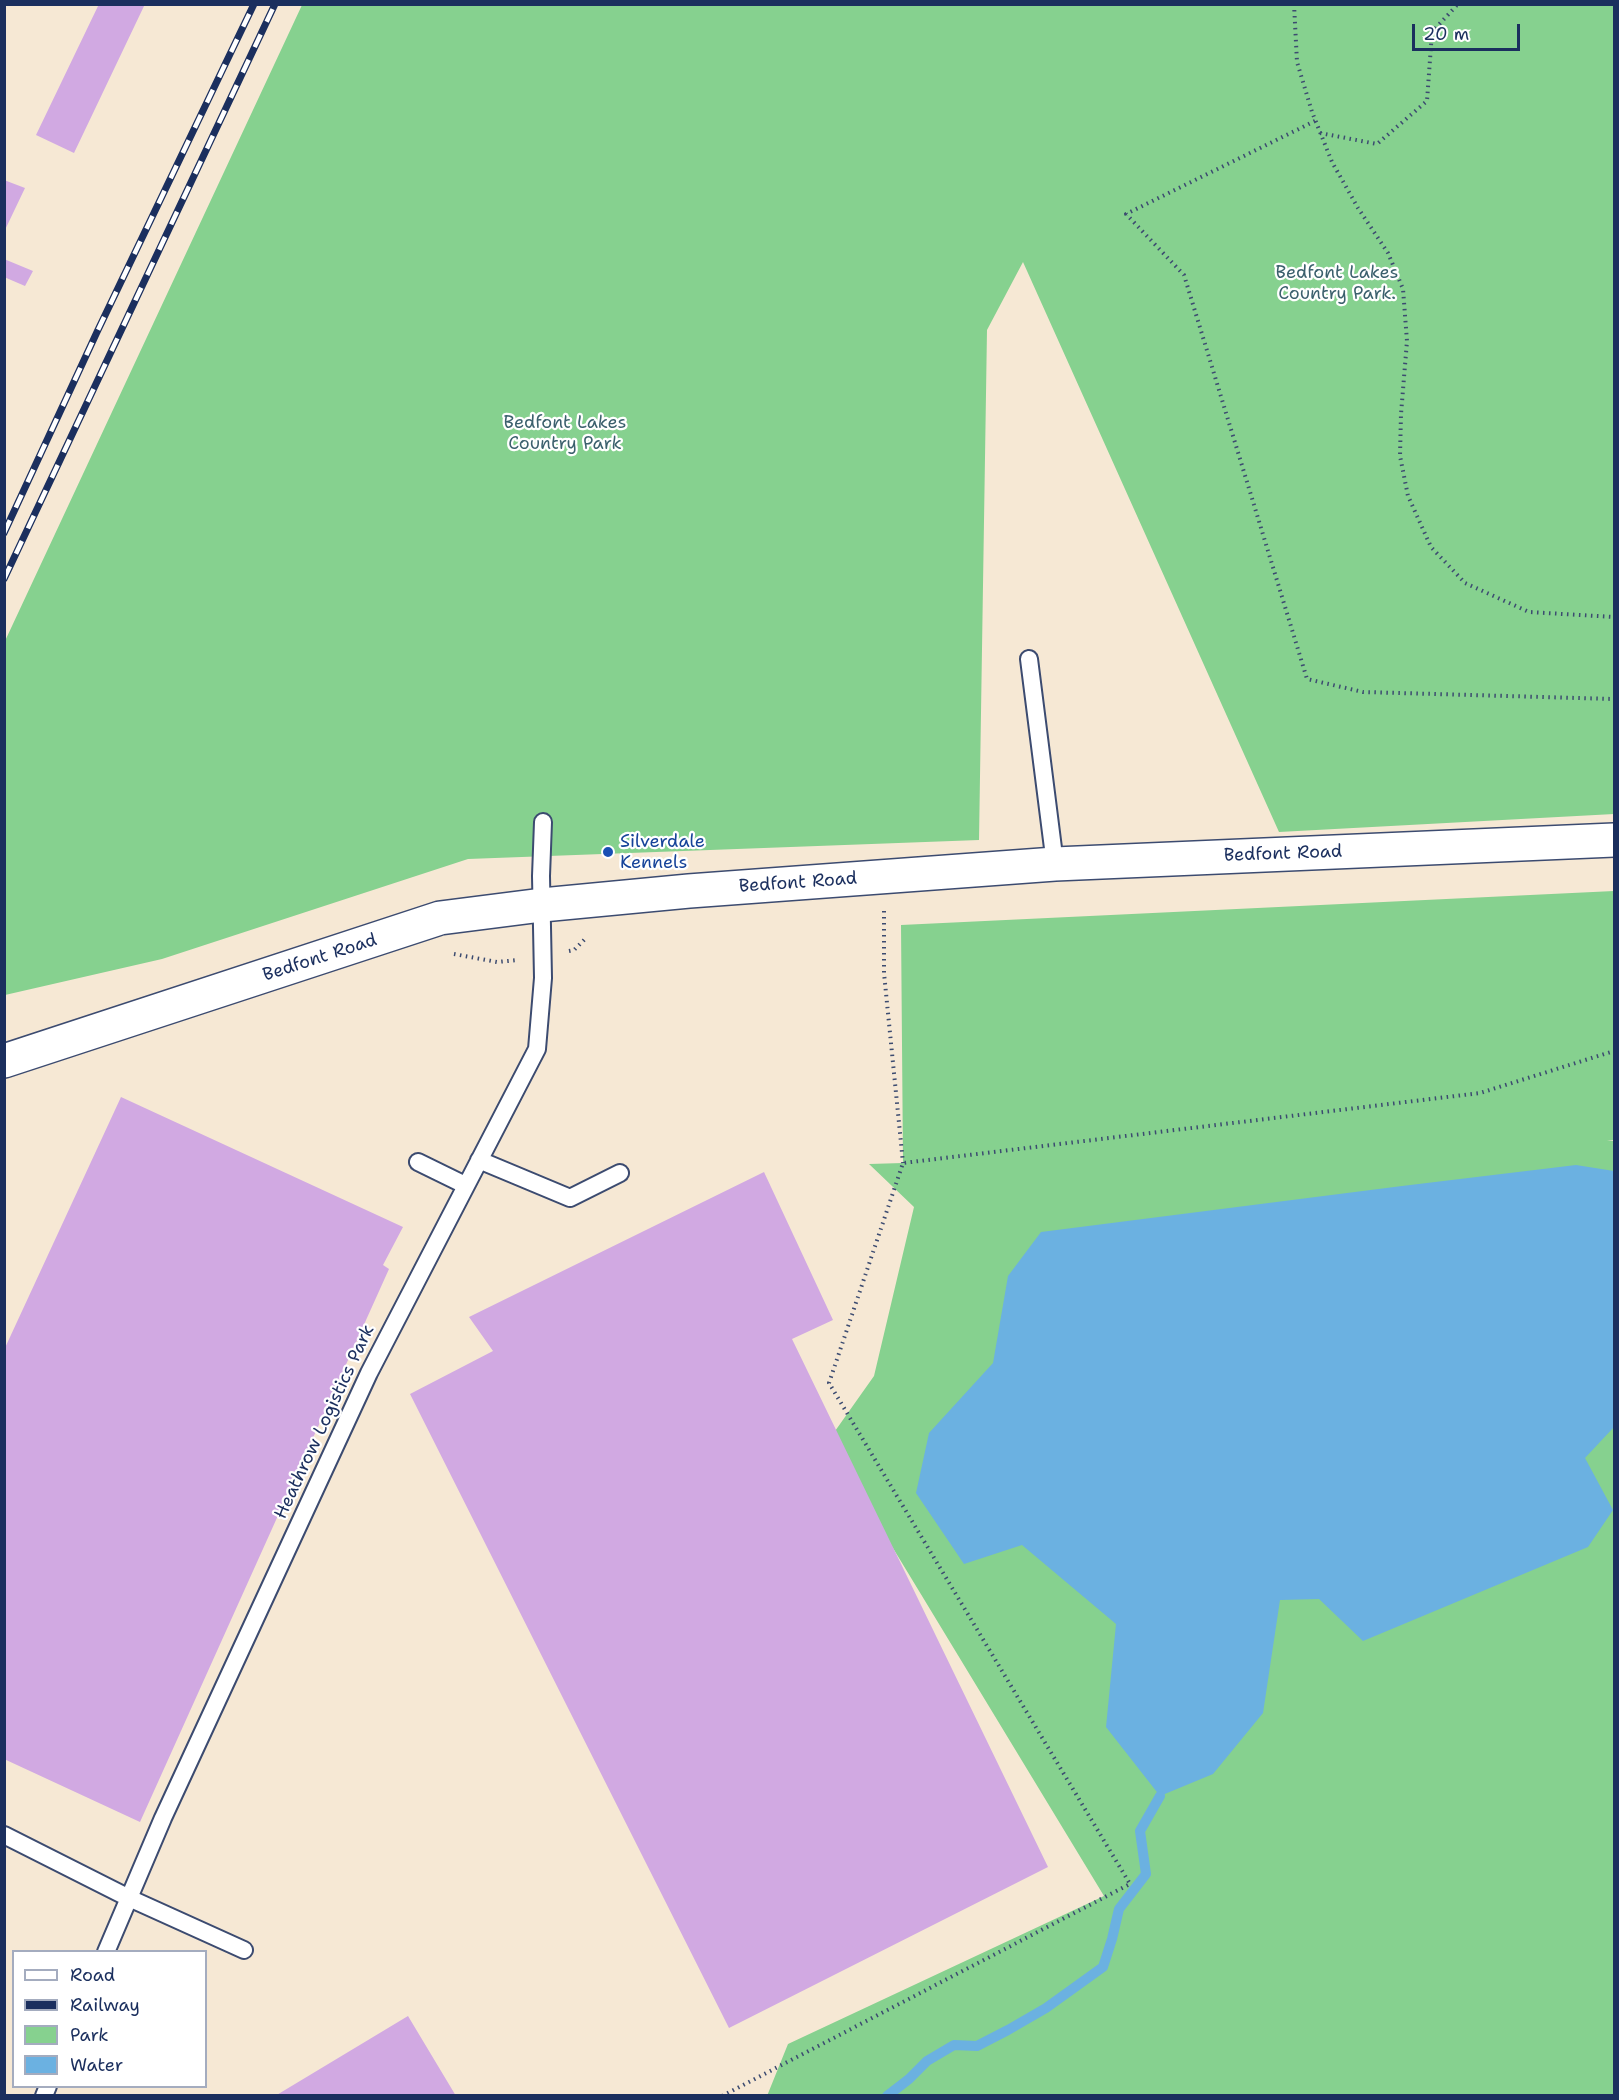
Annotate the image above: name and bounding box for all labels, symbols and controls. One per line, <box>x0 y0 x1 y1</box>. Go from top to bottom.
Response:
scale bar <box>1415 12 1523 50</box>
text: 20 m <box>1423 22 1469 46</box>
park label: Bedfont Lakes Country Park. <box>1276 262 1398 304</box>
park label: Bedfont Lakes Country Park <box>504 412 626 454</box>
place label: Silverdale Kennels <box>620 831 705 874</box>
street label: Bedfont Road <box>1223 841 1343 867</box>
marker: Silverdale Kennels <box>601 845 615 859</box>
street label: Bedfont Road <box>738 868 858 898</box>
street label: Bedfont Road <box>260 929 380 987</box>
street label: Heathrow Logistics Park <box>270 1321 380 1523</box>
legend <box>12 1950 207 2088</box>
text: Road <box>70 1963 115 1987</box>
text: Railway <box>70 1993 140 2017</box>
text: Park <box>70 2023 109 2047</box>
text: Water <box>70 2053 123 2077</box>

